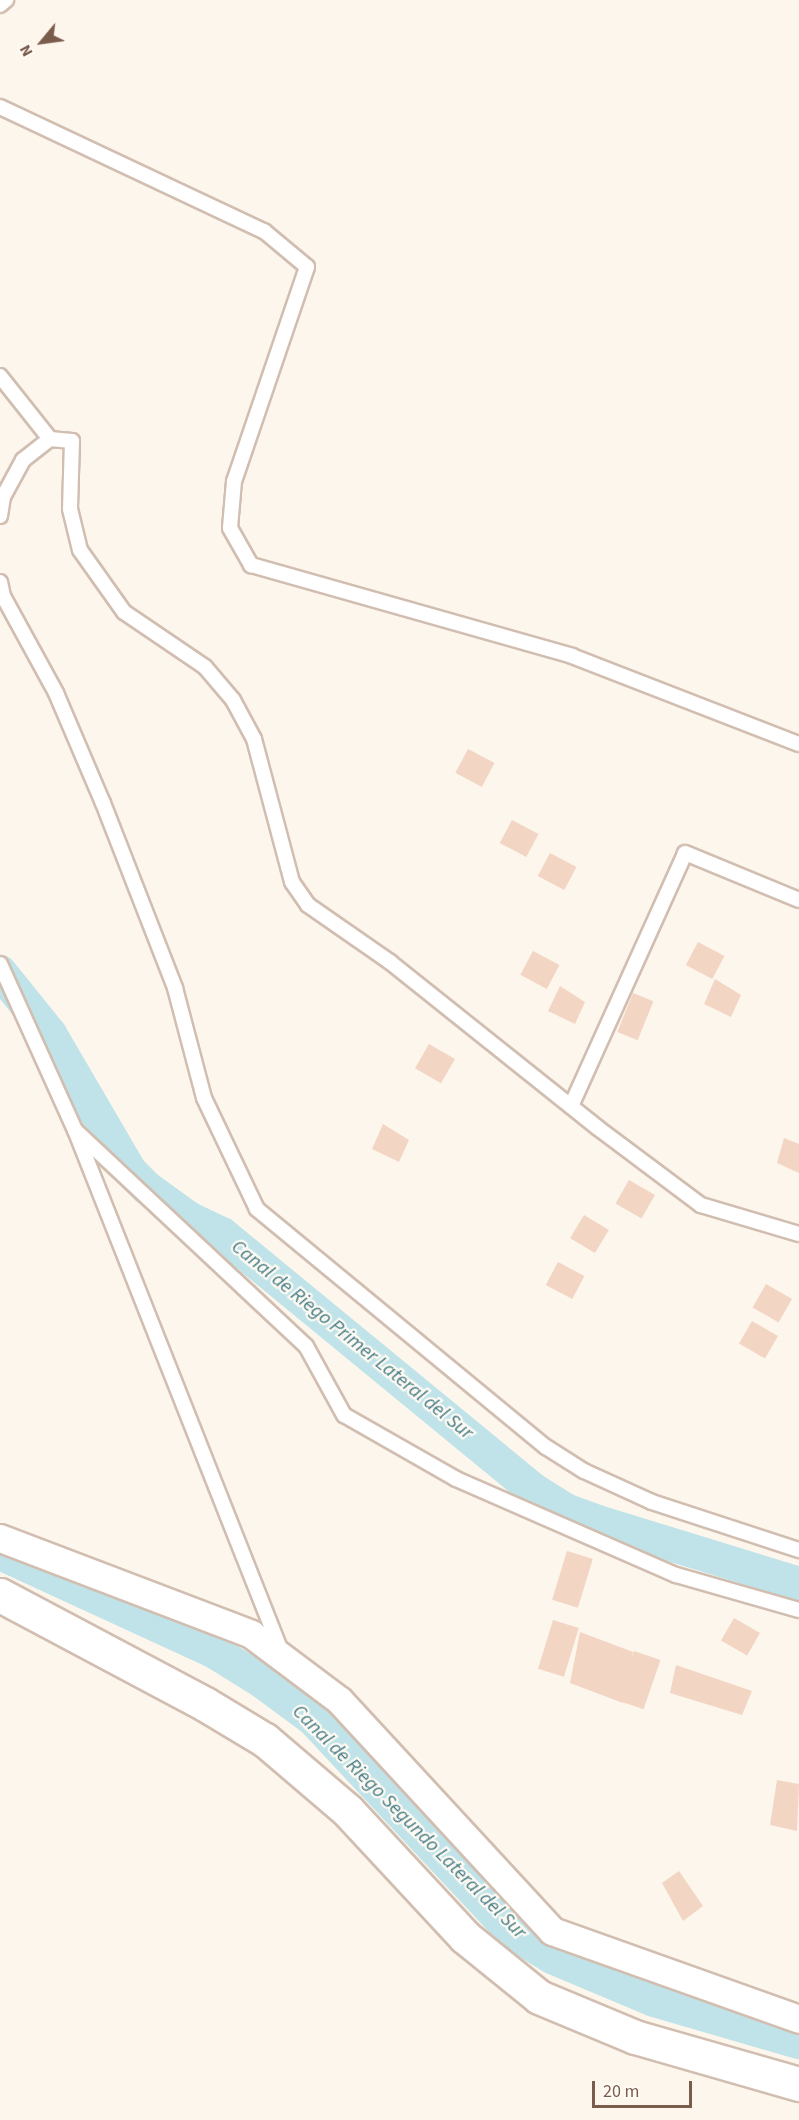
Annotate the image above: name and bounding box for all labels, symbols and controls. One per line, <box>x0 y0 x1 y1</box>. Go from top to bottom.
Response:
north arrow <box>12 12 72 72</box>
text: N <box>14 41 38 61</box>
water label: Canal de Riego Primer Lateral del Sur <box>226 1235 478 1445</box>
water label: Canal de Riego Segundo Lateral del Sur <box>287 1700 531 1944</box>
scale bar <box>595 2069 696 2107</box>
text: 20 m <box>603 2079 639 2104</box>

